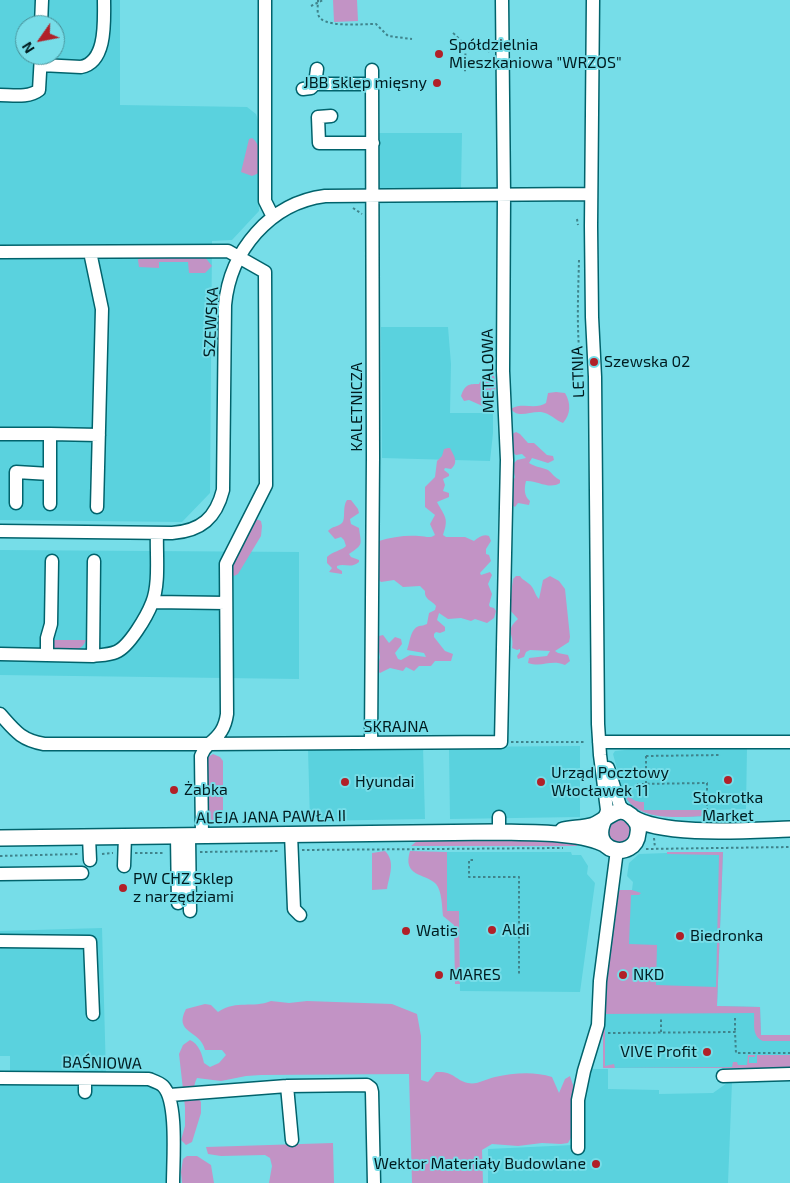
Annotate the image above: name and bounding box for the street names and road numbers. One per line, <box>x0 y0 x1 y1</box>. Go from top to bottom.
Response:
street label: SZEWSKA <box>200 286 222 358</box>
street label: METALOWA <box>478 328 498 414</box>
street label: LETNIA <box>568 346 588 398</box>
street label: KALETNICZA <box>347 362 367 452</box>
street label: SKRAJNA <box>364 717 428 737</box>
street label: ALEJA JANA PAWŁA II <box>196 806 346 828</box>
street label: BAŚNIOWA <box>62 1053 142 1073</box>

